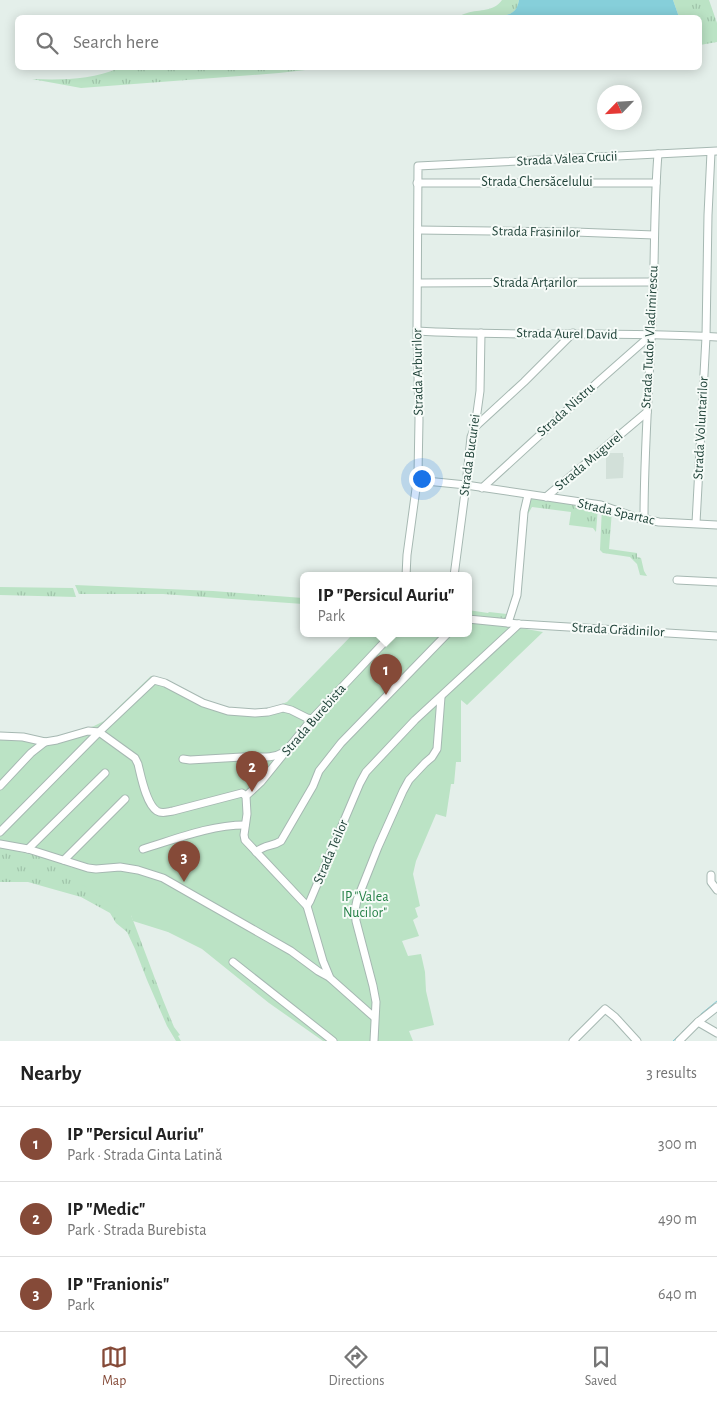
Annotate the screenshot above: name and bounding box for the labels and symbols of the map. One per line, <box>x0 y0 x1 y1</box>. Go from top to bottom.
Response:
north arrow <box>597 85 642 130</box>
street label: Strada Valea Crucii <box>516 149 618 169</box>
street label: Strada Chersăcelului <box>481 175 593 189</box>
street label: Strada Frasinilor <box>492 224 581 240</box>
street label: Strada Tudor Vladimirescu <box>639 265 661 409</box>
street label: Strada Arțarilor <box>493 276 577 291</box>
street label: Strada Aurel David <box>516 326 618 342</box>
street label: Strada Arburilor <box>410 328 426 416</box>
street label: Strada Voluntarilor <box>691 376 711 480</box>
street label: Strada Nistru <box>534 381 598 439</box>
street label: Strada Bucuriei <box>457 413 483 497</box>
street label: Strada Mugurel <box>552 429 626 493</box>
your location <box>409 466 435 492</box>
street label: Strada Spartac <box>576 496 657 528</box>
street label: Strada Grădinilor <box>571 621 665 639</box>
pin: 1 <box>370 654 402 695</box>
street label: Strada Burebista <box>279 681 349 759</box>
pin: 2 <box>236 751 268 792</box>
street label: Strada Teilor <box>311 817 351 886</box>
pin: 3 <box>168 841 200 882</box>
park label: IP "Valea Nucilor" <box>341 890 389 920</box>

